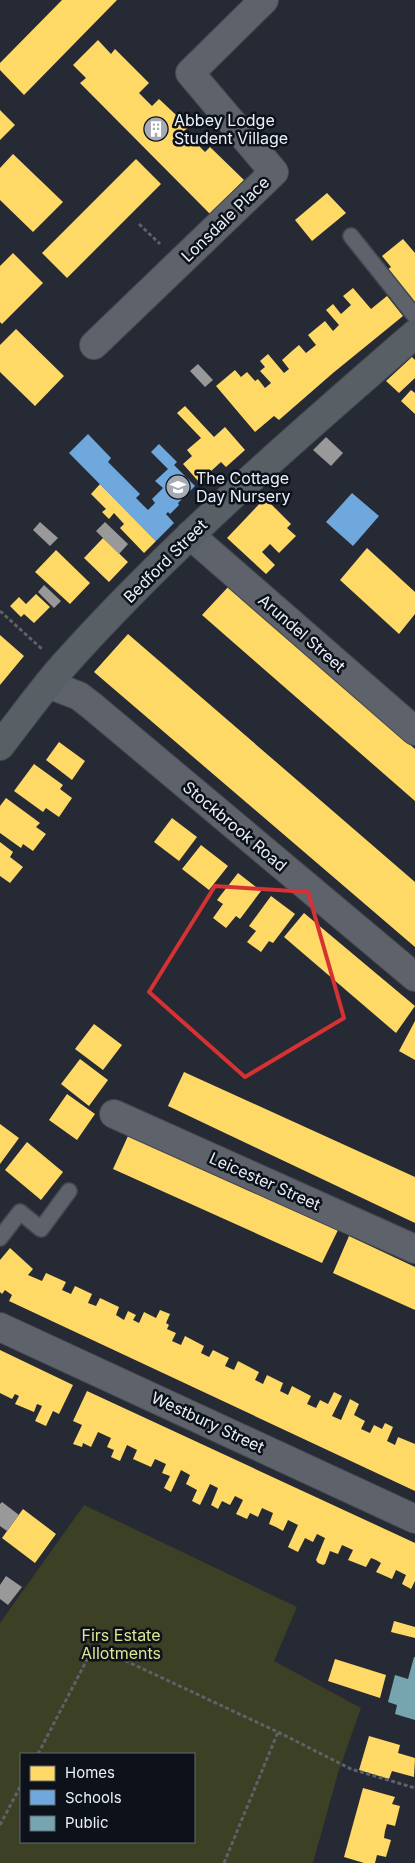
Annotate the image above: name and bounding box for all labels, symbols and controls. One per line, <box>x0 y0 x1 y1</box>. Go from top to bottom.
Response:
place label: Abbey Lodge Student Village <box>174 110 288 148</box>
building icon: Abbey Lodge Student Village <box>143 116 169 142</box>
street label: Lonsdale Place <box>177 172 273 266</box>
place label: The Cottage Day Nursery <box>196 468 290 506</box>
school or university icon: The Cottage Day Nursery <box>165 474 191 500</box>
street label: Bedford Street <box>119 515 211 607</box>
street label: Arundel Street <box>254 590 350 676</box>
street label: Stockbrook Road <box>179 777 291 875</box>
street label: Leicester Street <box>206 1148 324 1214</box>
street label: Westbury Street <box>148 1387 268 1457</box>
park label: Firs Estate Allotments <box>81 1625 161 1663</box>
legend <box>20 1753 195 1843</box>
text: Homes <box>65 1763 115 1782</box>
text: Schools <box>65 1788 122 1807</box>
text: Public <box>65 1813 108 1832</box>

